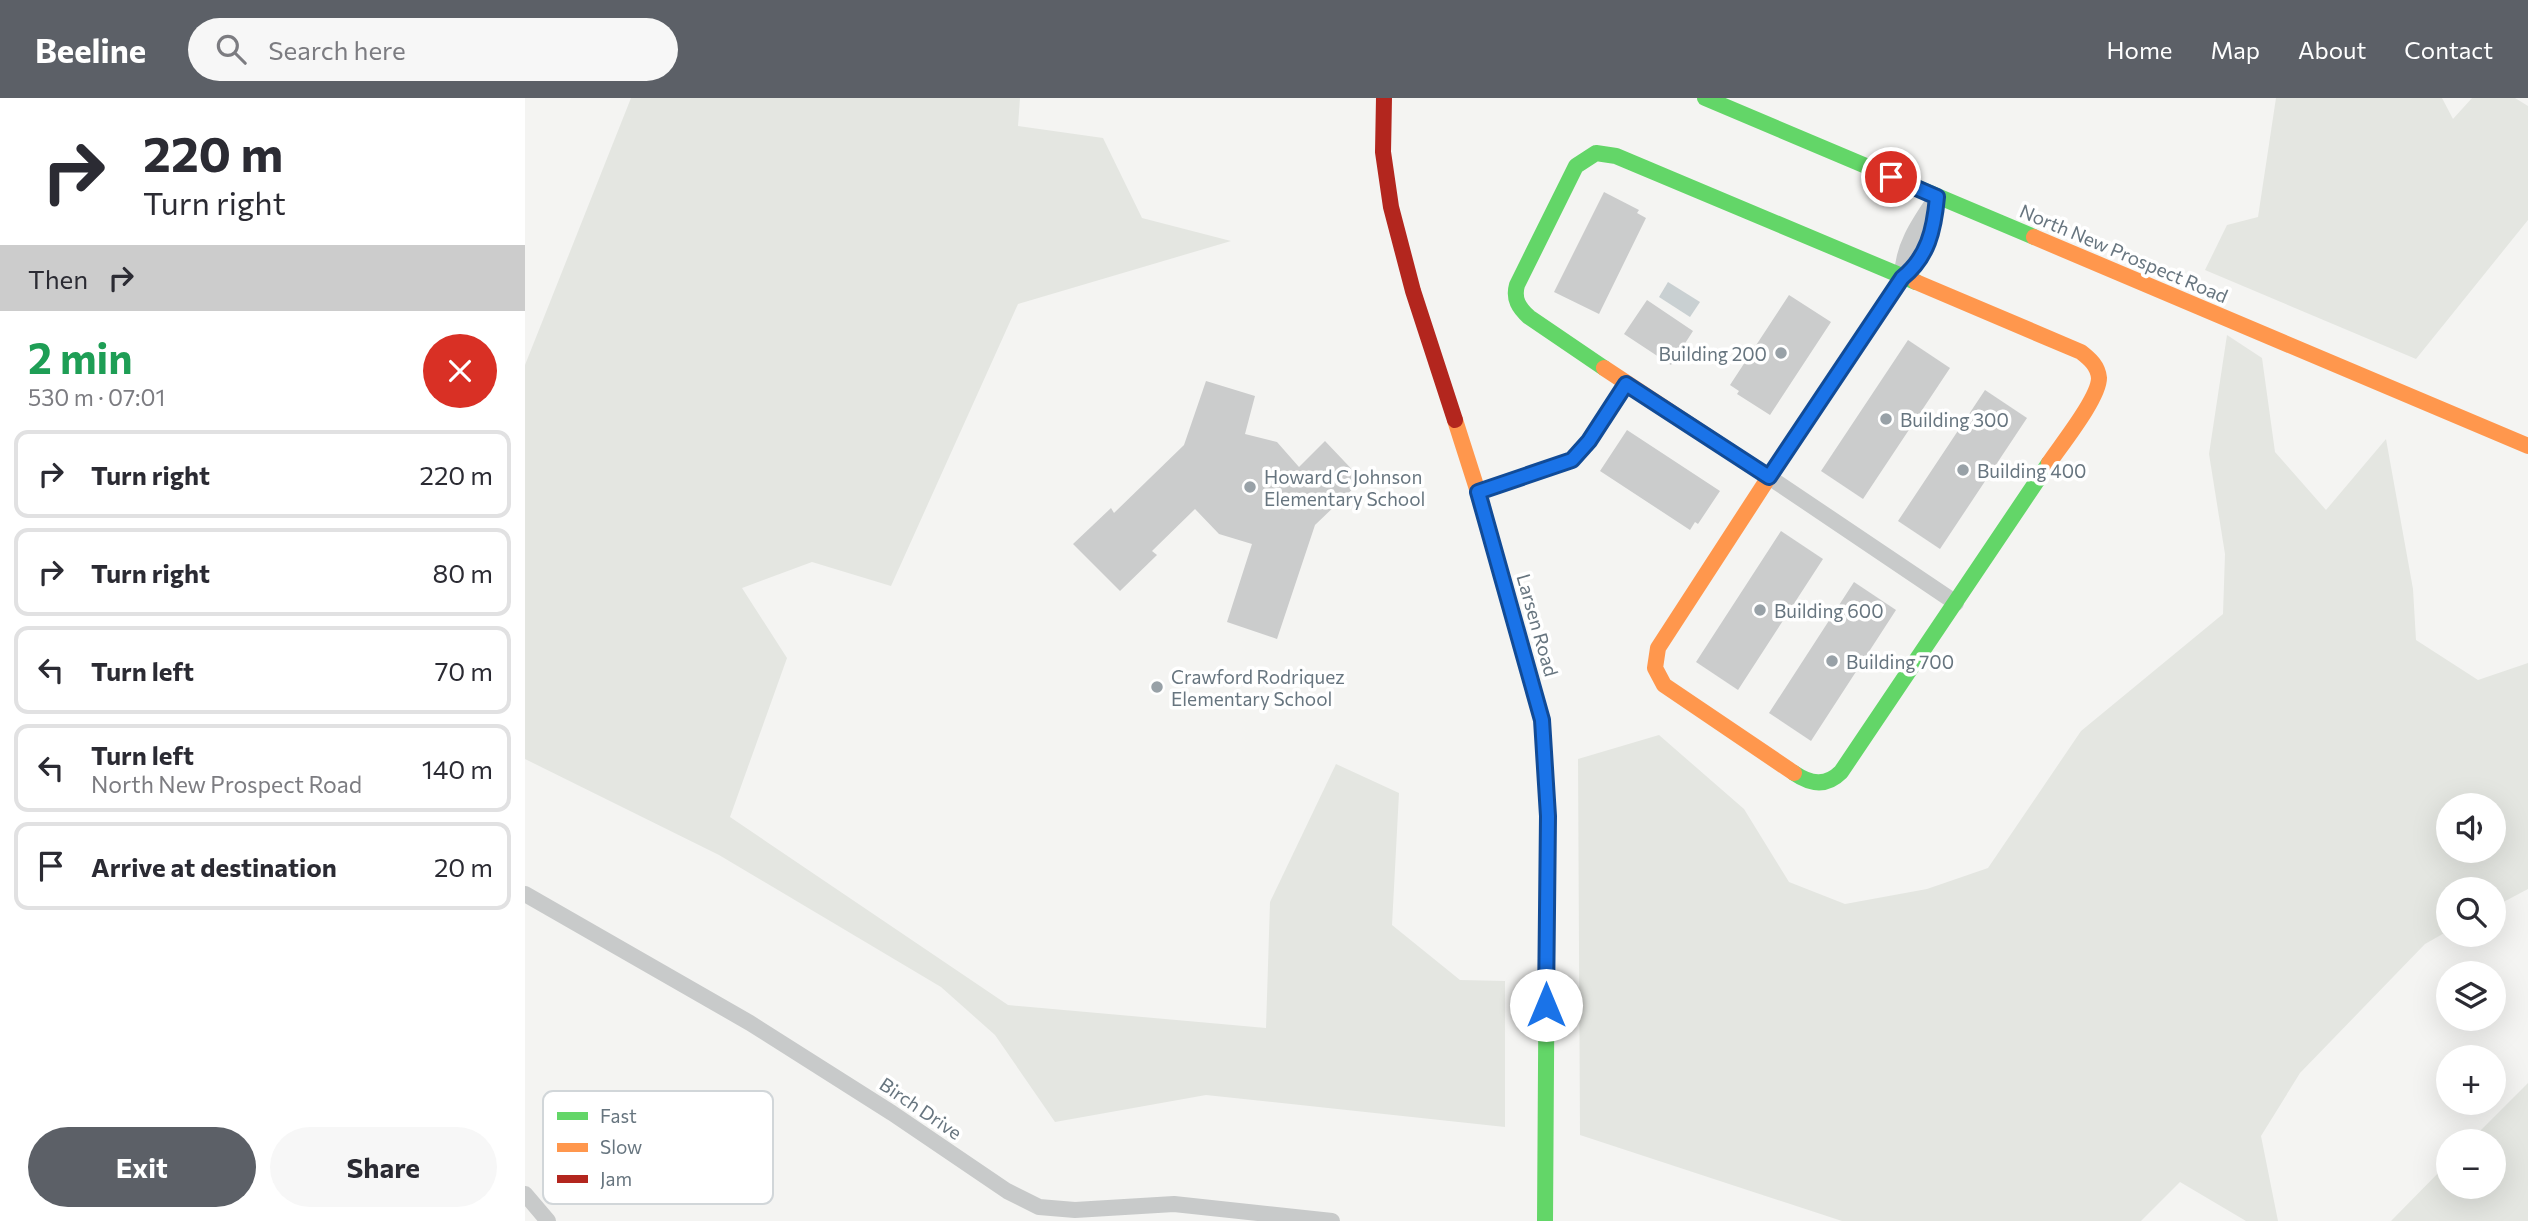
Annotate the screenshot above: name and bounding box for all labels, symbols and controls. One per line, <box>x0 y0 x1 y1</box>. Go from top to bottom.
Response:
search box <box>188 18 678 81</box>
text: Beeline <box>35 29 146 70</box>
icon: search <box>212 30 250 68</box>
text: Search here <box>268 34 406 65</box>
text: Home <box>2107 35 2173 64</box>
text: Map <box>2211 35 2260 64</box>
text: About <box>2298 35 2366 64</box>
text: Contact <box>2404 35 2493 64</box>
text: 220 m <box>143 122 283 182</box>
icon: right <box>28 126 119 217</box>
pin <box>1861 147 1921 207</box>
icon: arrive <box>1872 158 1910 196</box>
text: Turn right <box>143 182 286 222</box>
street label: North New Prospect Road <box>2016 199 2232 307</box>
icon: right <box>102 259 140 297</box>
text: Then <box>28 263 88 294</box>
text: 2 min <box>28 331 133 383</box>
button: close <box>423 334 497 408</box>
place label: Building 200 <box>1658 342 1767 365</box>
marker: Building 200 <box>1773 345 1789 361</box>
text: 530 m · 07:01 <box>28 383 165 411</box>
place label: Building 300 <box>1900 408 2009 431</box>
marker: Building 300 <box>1878 411 1894 427</box>
icon: right <box>32 455 70 493</box>
text: Turn right <box>91 459 210 490</box>
text: 220 m <box>420 459 493 490</box>
place label: Building 400 <box>1977 459 2086 482</box>
marker: Building 400 <box>1955 462 1971 478</box>
place label: Howard C Johnson Elementary School <box>1264 465 1425 510</box>
marker: Howard C Johnson Elementary School <box>1242 479 1258 495</box>
icon: right <box>32 553 70 591</box>
text: Turn right <box>91 557 210 588</box>
text: 80 m <box>433 557 493 588</box>
street label: Larsen Road <box>1512 571 1564 679</box>
place label: Building 600 <box>1774 599 1884 622</box>
marker: Building 600 <box>1752 602 1768 618</box>
place label: Building 700 <box>1846 650 1954 673</box>
icon: left <box>32 651 70 689</box>
marker: Building 700 <box>1824 653 1840 669</box>
text: Turn left <box>91 655 194 686</box>
text: 70 m <box>435 655 493 686</box>
place label: Crawford Rodriquez Elementary School <box>1171 665 1345 710</box>
marker: Crawford Rodriquez Elementary School <box>1149 679 1165 695</box>
text: Turn left <box>91 739 194 770</box>
icon: left <box>32 749 70 787</box>
text: 140 m <box>422 753 493 784</box>
text: North New Prospect Road <box>91 770 362 798</box>
map controls <box>2436 793 2506 1199</box>
button: sound <box>2436 793 2506 863</box>
icon: arrive <box>32 847 70 885</box>
text: Arrive at destination <box>91 851 337 882</box>
text: 20 m <box>434 851 493 882</box>
button: search <box>2436 877 2506 947</box>
button: layers <box>2436 961 2506 1031</box>
position arrow <box>1509 968 1583 1042</box>
button: + <box>2436 1045 2506 1115</box>
street label: Birch Drive <box>876 1072 966 1144</box>
legend <box>543 1091 773 1204</box>
text: Fast <box>600 1104 637 1127</box>
button: Exit <box>28 1127 256 1207</box>
button: Share <box>270 1127 497 1207</box>
button: − <box>2436 1129 2506 1199</box>
text: Slow <box>600 1135 642 1158</box>
text: Jam <box>600 1167 632 1190</box>

